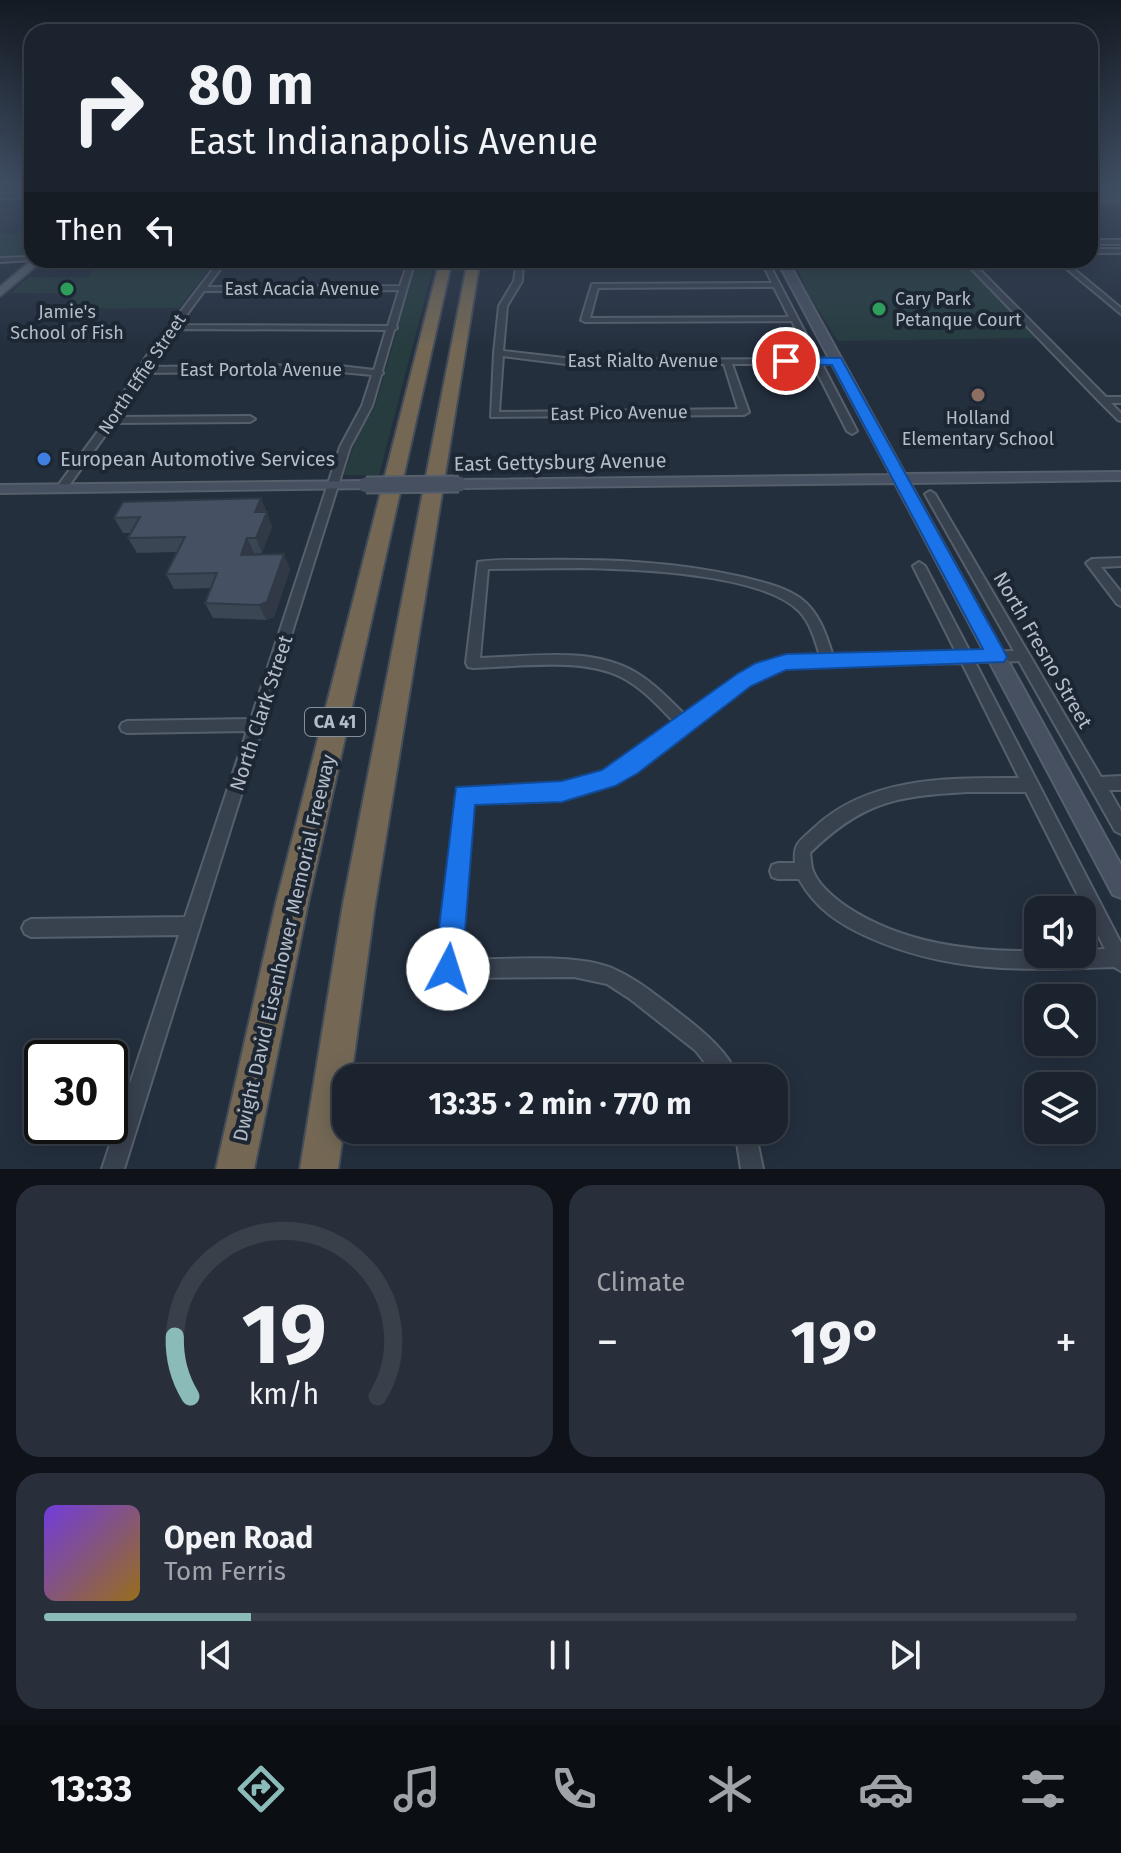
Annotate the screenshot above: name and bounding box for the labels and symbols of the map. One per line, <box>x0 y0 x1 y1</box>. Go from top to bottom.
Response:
street label: East Acacia Avenue <box>224 278 380 300</box>
marker: Jamie's School of Fish <box>58 280 76 298</box>
place label: Cary Park Petanque Court <box>895 288 1022 331</box>
marker: Cary Park Petanque Court <box>870 300 888 318</box>
place label: Jamie's School of Fish <box>10 301 124 344</box>
street label: North Effie Street <box>94 309 191 438</box>
pin <box>752 327 820 395</box>
street label: East Rialto Avenue <box>568 350 718 372</box>
street label: East Portola Avenue <box>180 359 342 381</box>
marker: Holland Elementary School <box>969 386 987 404</box>
street label: East Pico Avenue <box>550 401 688 425</box>
place label: Holland Elementary School <box>902 407 1054 450</box>
place label: European Automotive Services <box>60 447 335 471</box>
street label: East Gettysburg Avenue <box>453 448 667 476</box>
marker: European Automotive Services <box>35 450 53 468</box>
street label: North Fresno Street <box>988 567 1098 733</box>
street label: North Clark Street <box>224 631 298 794</box>
road number: CA 41 <box>305 708 365 736</box>
street label: Dwight David Eisenhower Memorial Freeway <box>228 752 340 1144</box>
position arrow <box>406 927 490 1011</box>
speed limit sign: 30 <box>24 1040 128 1144</box>

